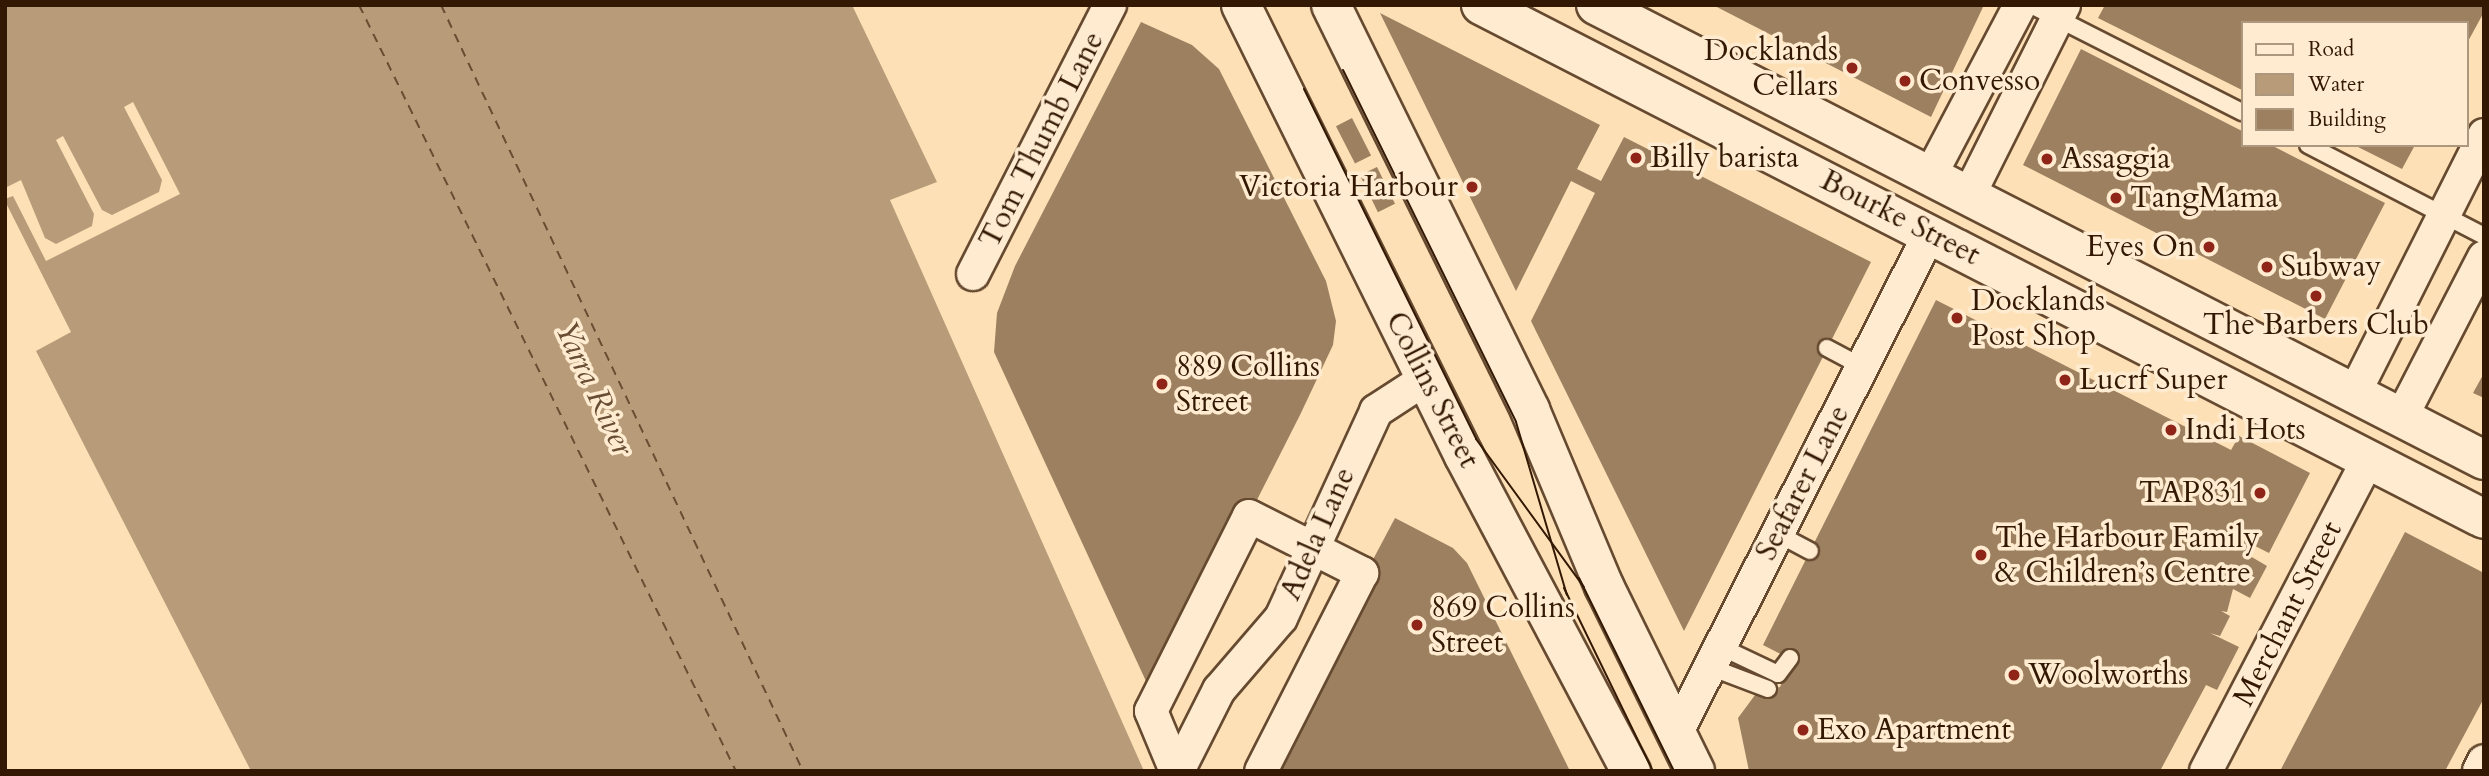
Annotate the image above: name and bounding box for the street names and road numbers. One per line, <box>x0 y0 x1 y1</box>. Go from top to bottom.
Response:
street label: Tom Thumb Lane <box>972 26 1112 254</box>
street label: Bourke Street <box>1814 162 1986 274</box>
street label: Collins Street <box>1377 306 1487 474</box>
street label: Seafarer Lane <box>1749 400 1857 566</box>
street label: Adela Lane <box>1273 462 1363 606</box>
street label: Merchant Street <box>2226 516 2350 712</box>

